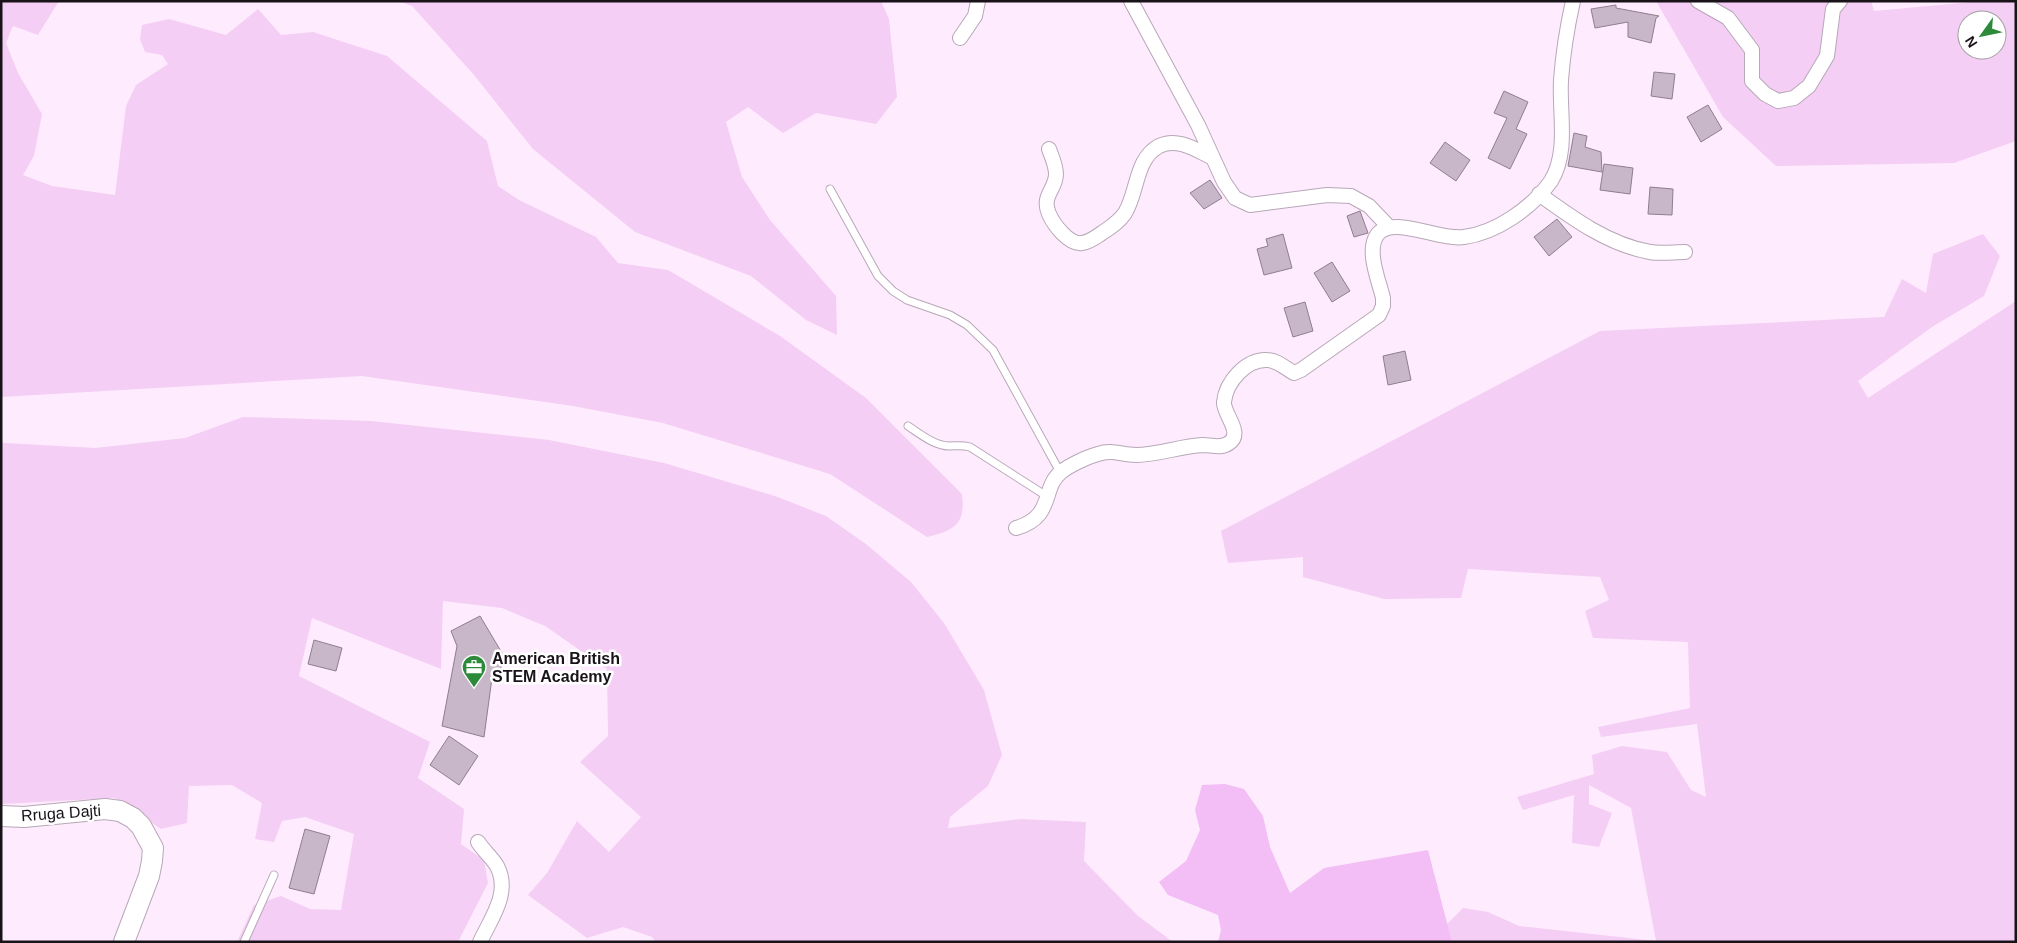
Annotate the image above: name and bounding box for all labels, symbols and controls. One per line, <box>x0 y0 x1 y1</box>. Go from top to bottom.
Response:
north arrow <box>1957 10 2007 60</box>
text: N <box>1962 33 1981 51</box>
place label: American British STEM Academy <box>492 650 620 685</box>
office icon: American British STEM Academy <box>461 654 487 688</box>
street label: Rruga Dajti <box>20 802 102 824</box>

